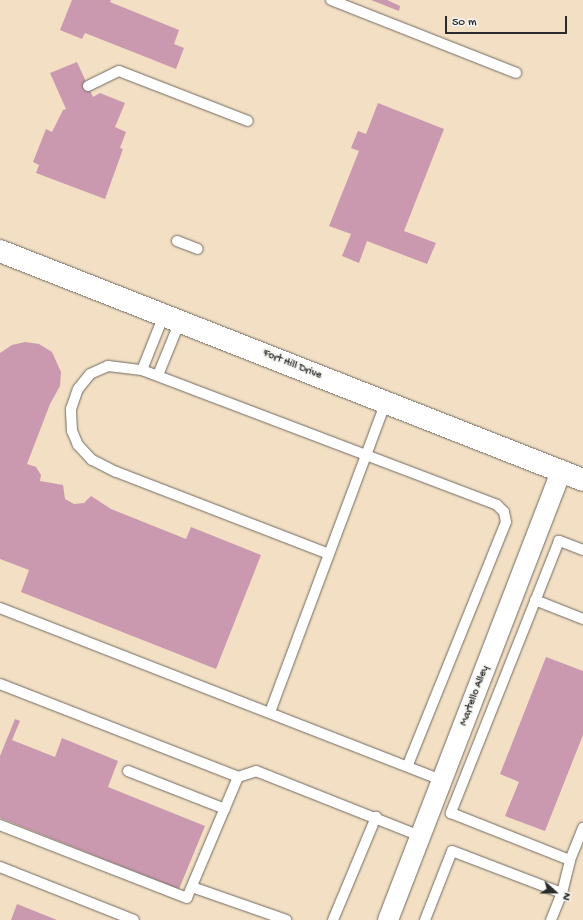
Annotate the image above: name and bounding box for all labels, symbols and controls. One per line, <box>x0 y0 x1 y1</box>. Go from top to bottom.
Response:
scale bar <box>447 8 569 34</box>
text: 50 m <box>452 16 477 30</box>
street label: Fort Hill Drive <box>261 347 323 383</box>
street label: Martello Alley <box>457 664 493 728</box>
north arrow <box>535 872 575 912</box>
text: N <box>559 891 573 902</box>

